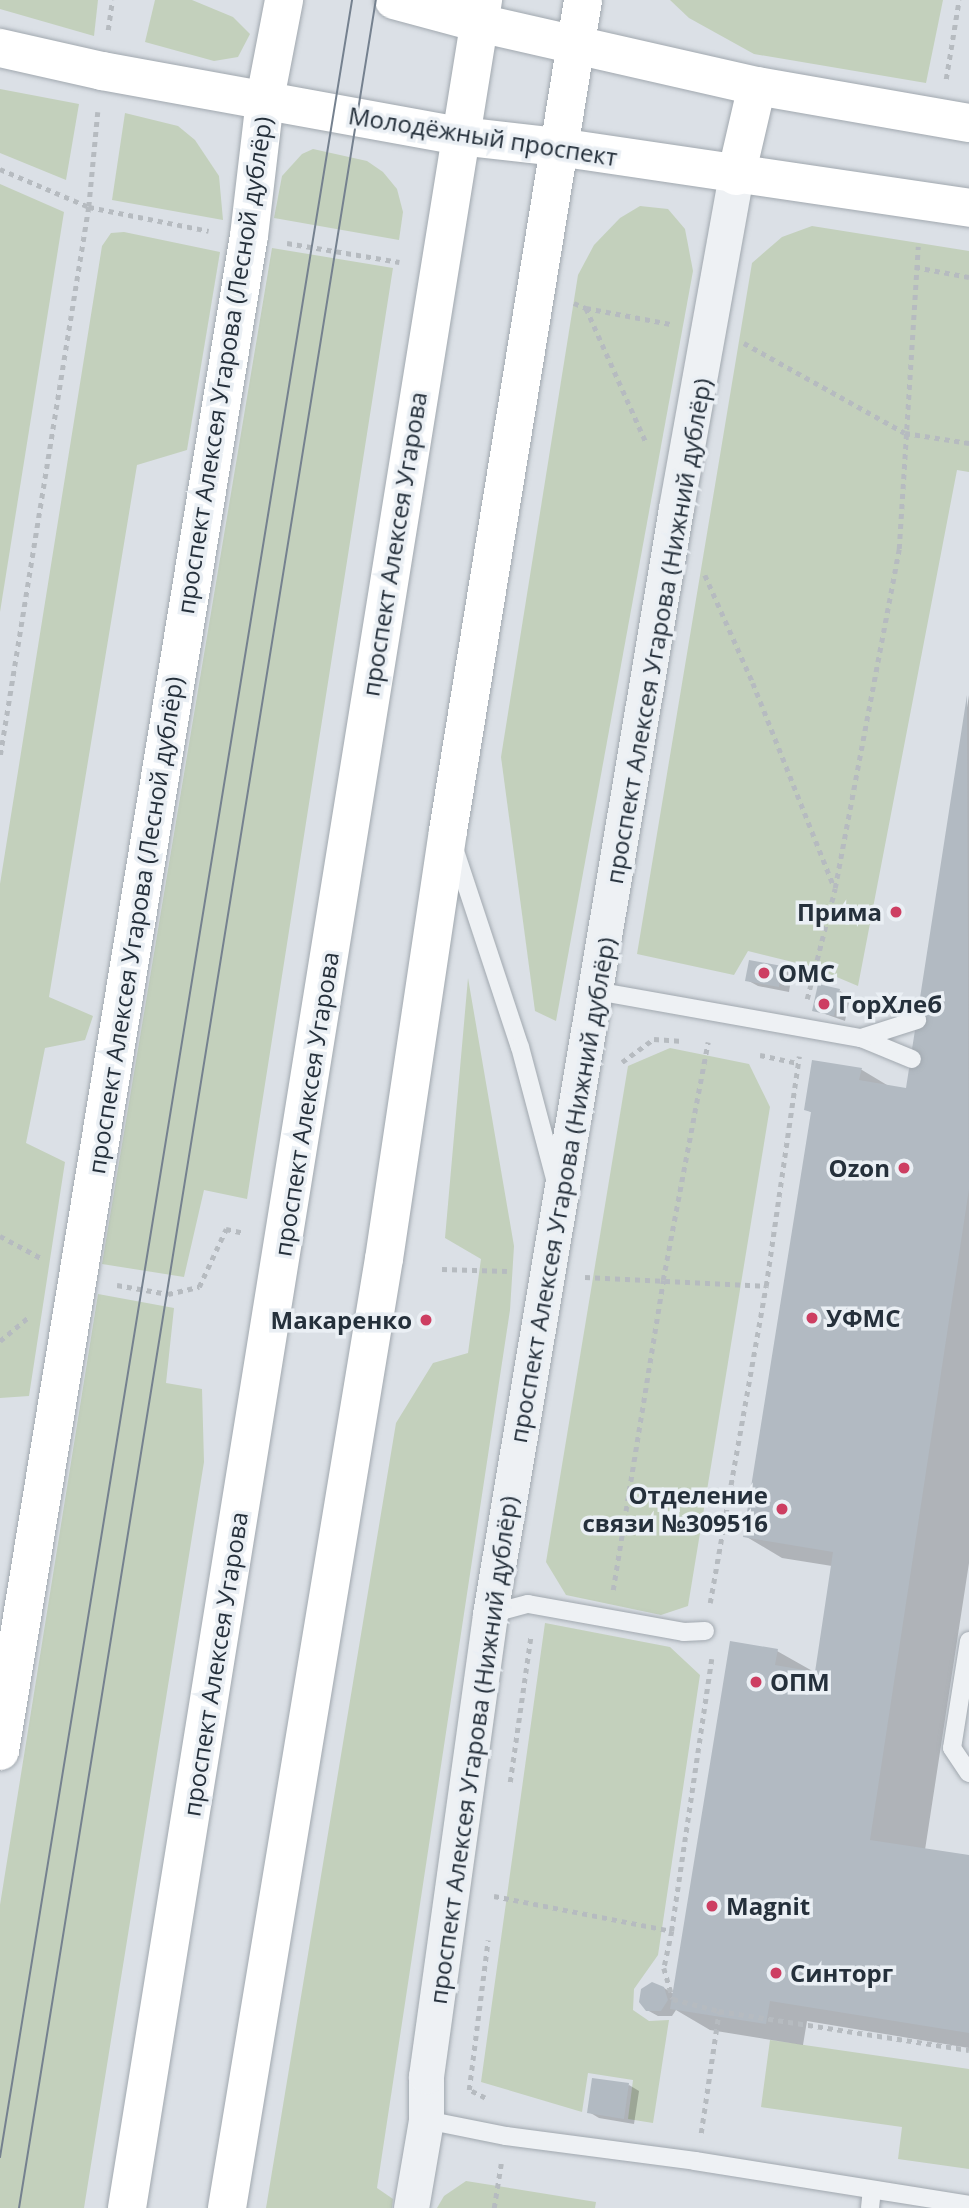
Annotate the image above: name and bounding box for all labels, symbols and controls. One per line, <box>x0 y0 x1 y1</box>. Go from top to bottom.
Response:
street label: Молодёжный проспект <box>347 101 619 171</box>
street label: проспект Алексея Угарова (Лесной дублёр) <box>170 114 278 616</box>
street label: проспект Алексея Угарова (Нижний дублёр) <box>599 376 717 886</box>
street label: проспект Алексея Угарова <box>356 390 432 698</box>
street label: проспект Алексея Угарова (Лесной дублёр) <box>81 674 189 1176</box>
place label: Прима <box>797 898 882 926</box>
marker: Прима <box>888 904 904 920</box>
street label: проспект Алексея Угарова (Нижний дублёр) <box>503 935 621 1445</box>
street label: проспект Алексея Угарова <box>268 950 344 1258</box>
place label: ОМС <box>778 959 835 987</box>
marker: ОМС <box>756 965 772 981</box>
place label: ГорХлеб <box>838 990 942 1018</box>
marker: ГорХлеб <box>816 996 832 1012</box>
place label: Ozon <box>829 1154 890 1182</box>
marker: Ozon <box>896 1160 912 1176</box>
place label: УФМС <box>826 1304 900 1332</box>
place label: Макаренко <box>271 1306 412 1334</box>
marker: УФМС <box>804 1310 820 1326</box>
marker: Макаренко <box>418 1312 434 1328</box>
place label: Отделение связи №309516 <box>582 1481 768 1537</box>
street label: проспект Алексея Угарова (Нижний дублёр) <box>423 1494 523 2006</box>
marker: Отделение связи №309516 <box>774 1501 790 1517</box>
street label: проспект Алексея Угарова <box>177 1510 253 1818</box>
place label: ОПМ <box>770 1668 830 1696</box>
marker: ОПМ <box>748 1674 764 1690</box>
place label: Magnit <box>726 1892 810 1920</box>
marker: Magnit <box>704 1898 720 1914</box>
place label: Синторг <box>790 1959 893 1987</box>
marker: Синторг <box>768 1965 784 1981</box>

